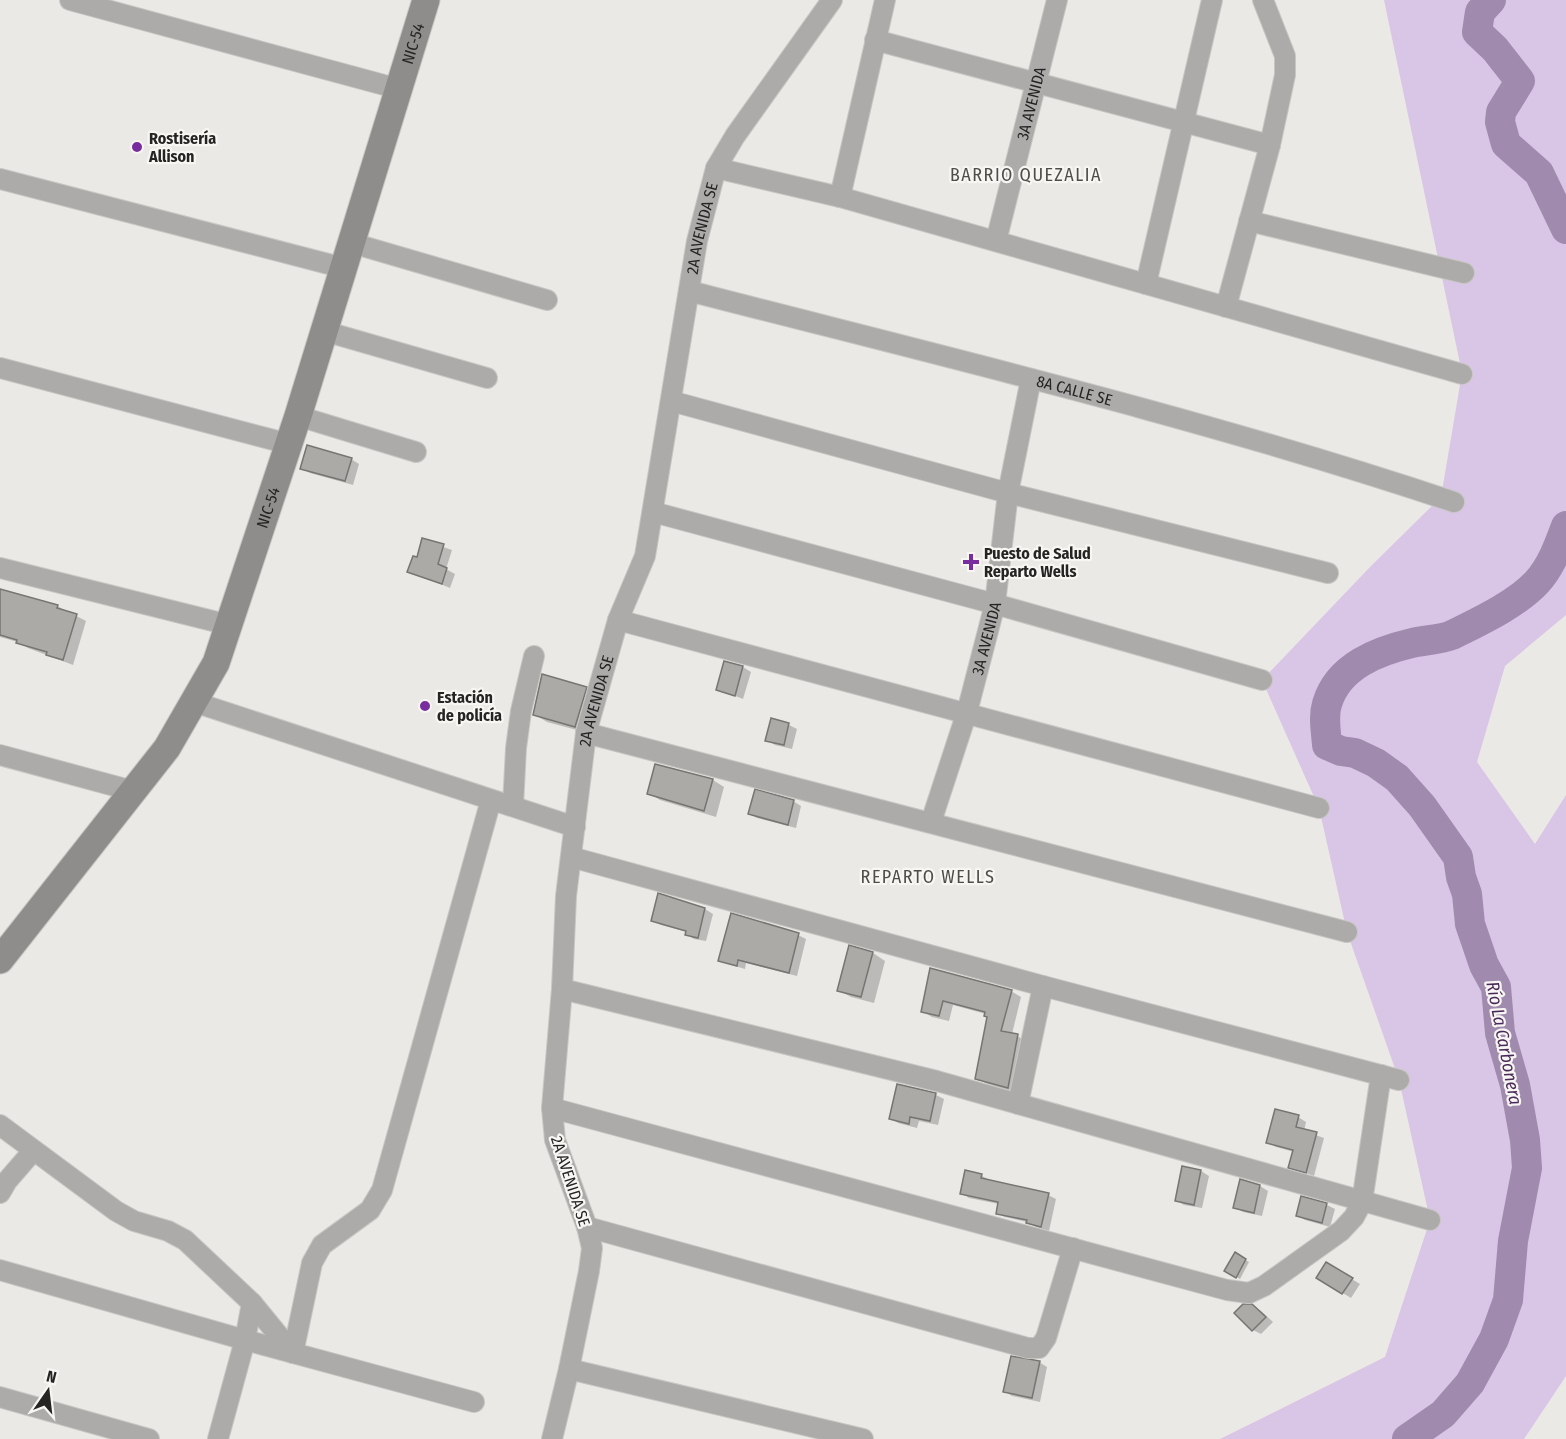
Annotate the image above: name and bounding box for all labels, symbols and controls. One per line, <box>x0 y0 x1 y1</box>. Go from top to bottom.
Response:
street label: NIC-54 <box>398 21 428 66</box>
street label: 3A AVENIDA <box>1013 64 1050 142</box>
place label: Rostisería Allison <box>148 129 216 166</box>
marker: Rostisería Allison <box>130 140 144 154</box>
district label: BARRIO QUEZALIA <box>950 164 1102 186</box>
street label: 2A AVENIDA SE <box>683 180 722 276</box>
street label: 8A CALLE SE <box>1034 371 1114 410</box>
street label: NIC-54 <box>253 484 284 530</box>
place label: Puesto de Salud Reparto Wells <box>984 544 1091 581</box>
marker: Puesto de Salud Reparto Wells <box>962 553 980 571</box>
street label: 3A AVENIDA <box>968 599 1005 677</box>
street label: 2A AVENIDA SE <box>575 653 618 747</box>
place label: Estación de policía <box>437 688 502 725</box>
marker: Estación de policía <box>418 699 432 713</box>
district label: REPARTO WELLS <box>861 866 995 888</box>
water label: Río La Carbonera <box>1481 979 1527 1107</box>
street label: 2A AVENIDA SE <box>547 1134 594 1229</box>
north arrow <box>18 1361 78 1421</box>
text: N <box>45 1367 58 1387</box>

